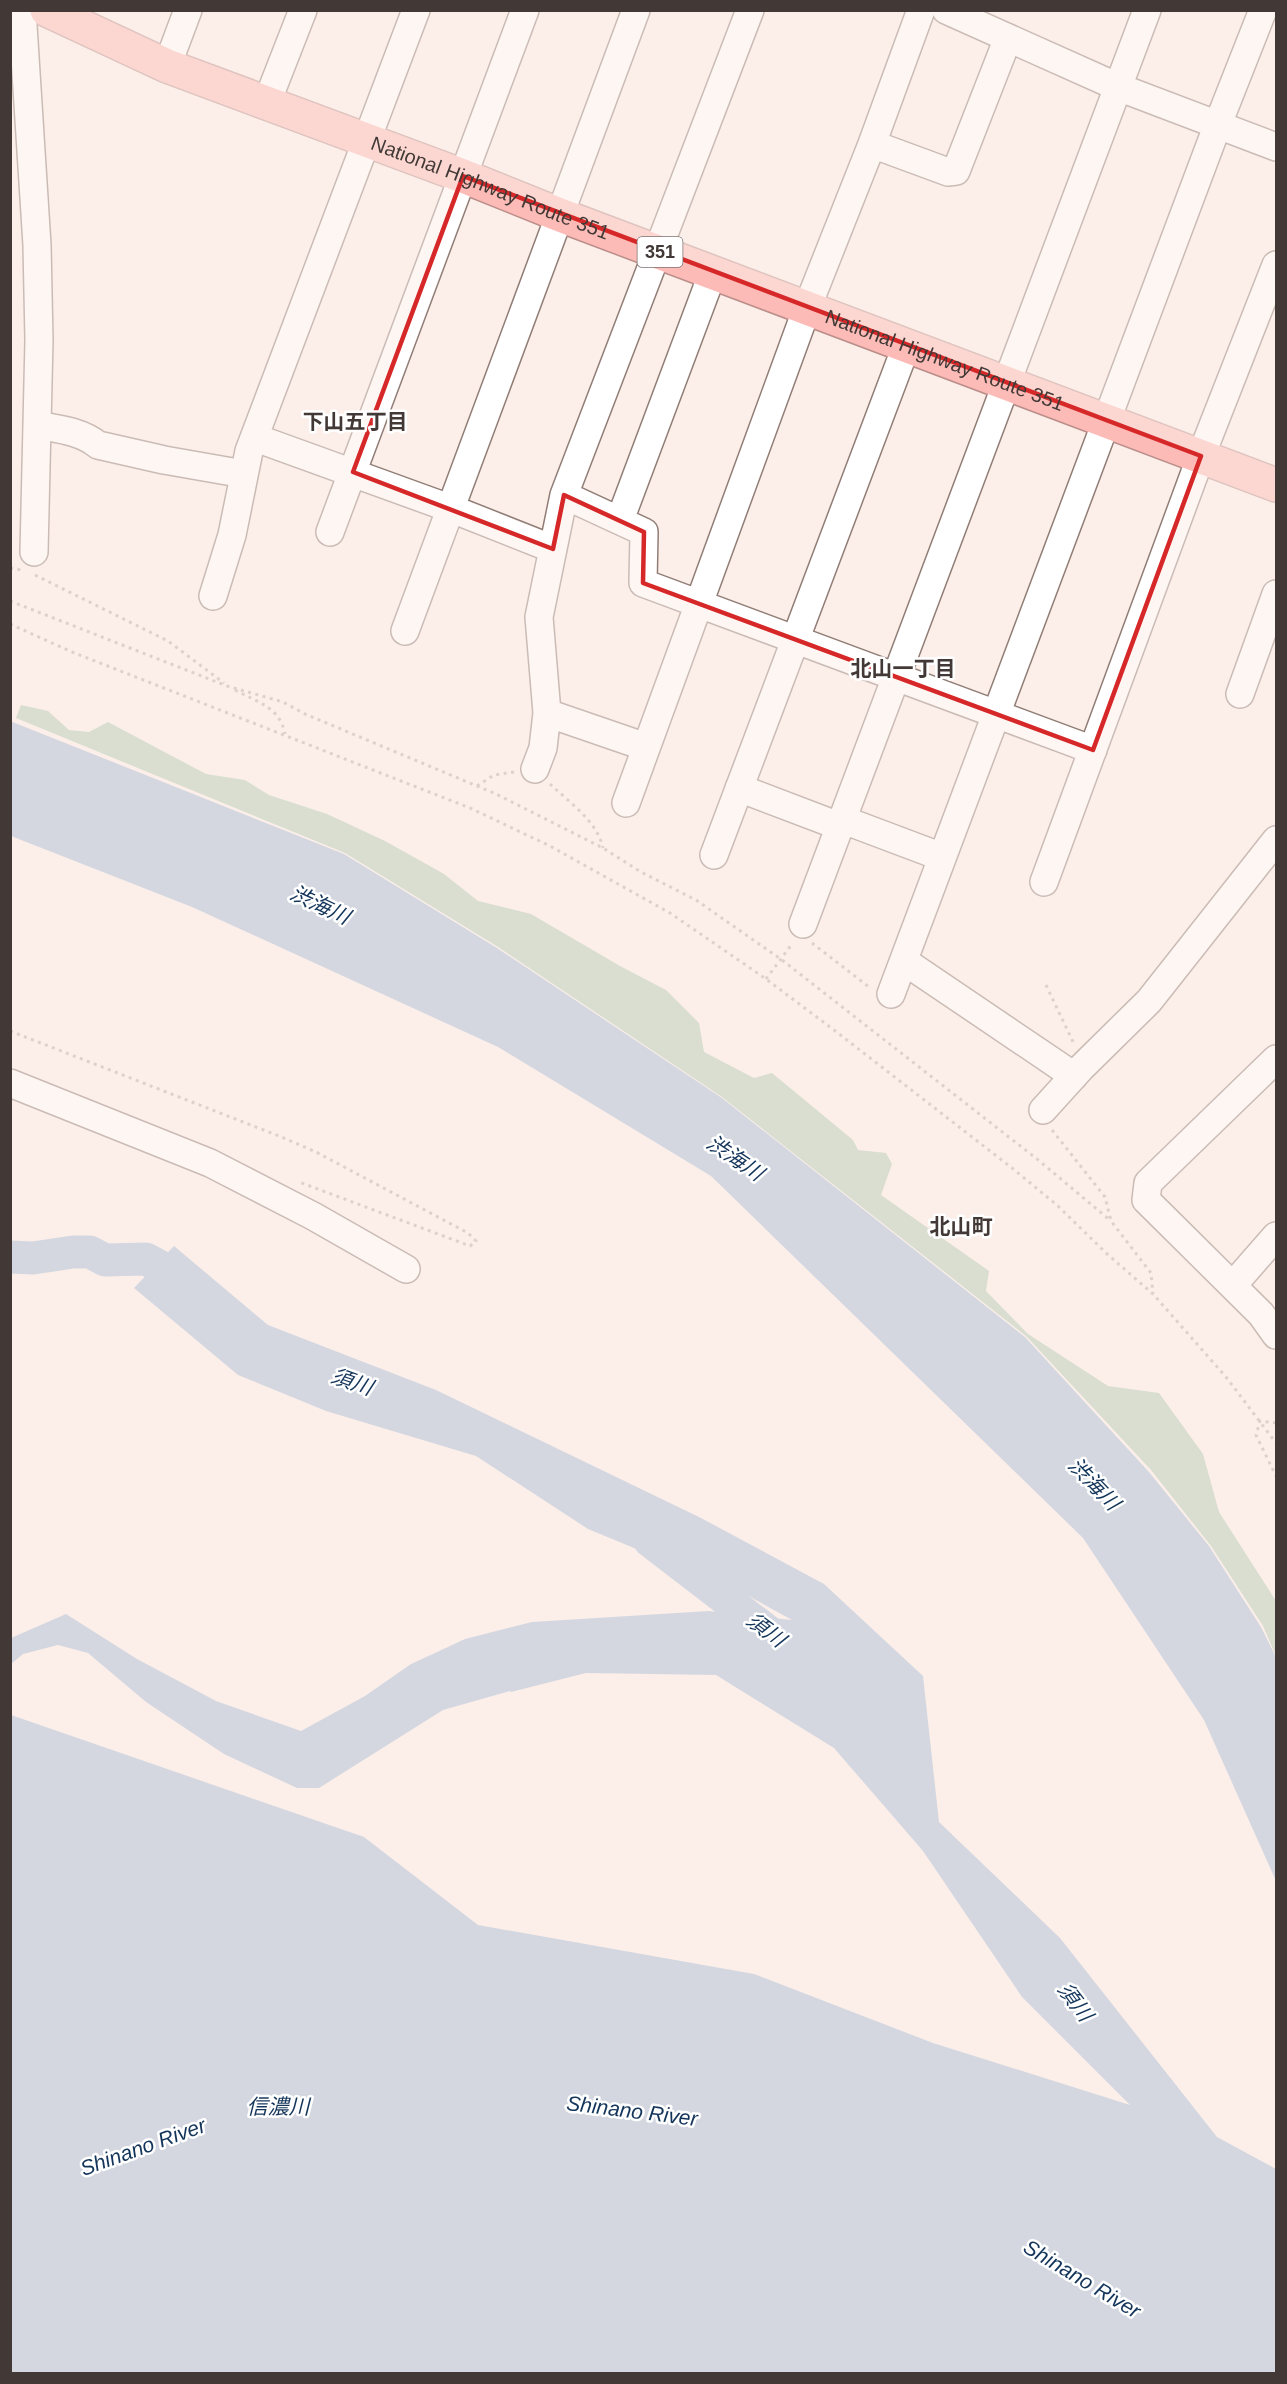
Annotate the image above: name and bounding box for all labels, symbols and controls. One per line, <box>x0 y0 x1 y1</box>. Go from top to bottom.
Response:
street label: National Highway Route 351 <box>368 132 613 244</box>
road number: 351 <box>638 237 682 267</box>
street label: National Highway Route 351 <box>822 305 1067 415</box>
district label: 下山五丁目 <box>303 410 408 433</box>
district label: 北山一丁目 <box>851 657 956 680</box>
water label: 渋海川 <box>287 881 355 929</box>
water label: 渋海川 <box>703 1130 769 1186</box>
district label: 北山町 <box>930 1215 993 1238</box>
water label: 須川 <box>329 1364 378 1400</box>
water label: 渋海川 <box>1064 1453 1126 1516</box>
water label: 須川 <box>743 1608 792 1653</box>
water label: 須川 <box>1054 1978 1098 2027</box>
water label: Shinano River <box>565 2091 700 2130</box>
water label: 信濃川 <box>247 2095 311 2118</box>
water label: Shinano River <box>77 2113 210 2180</box>
water label: Shinano River <box>1020 2235 1146 2323</box>

